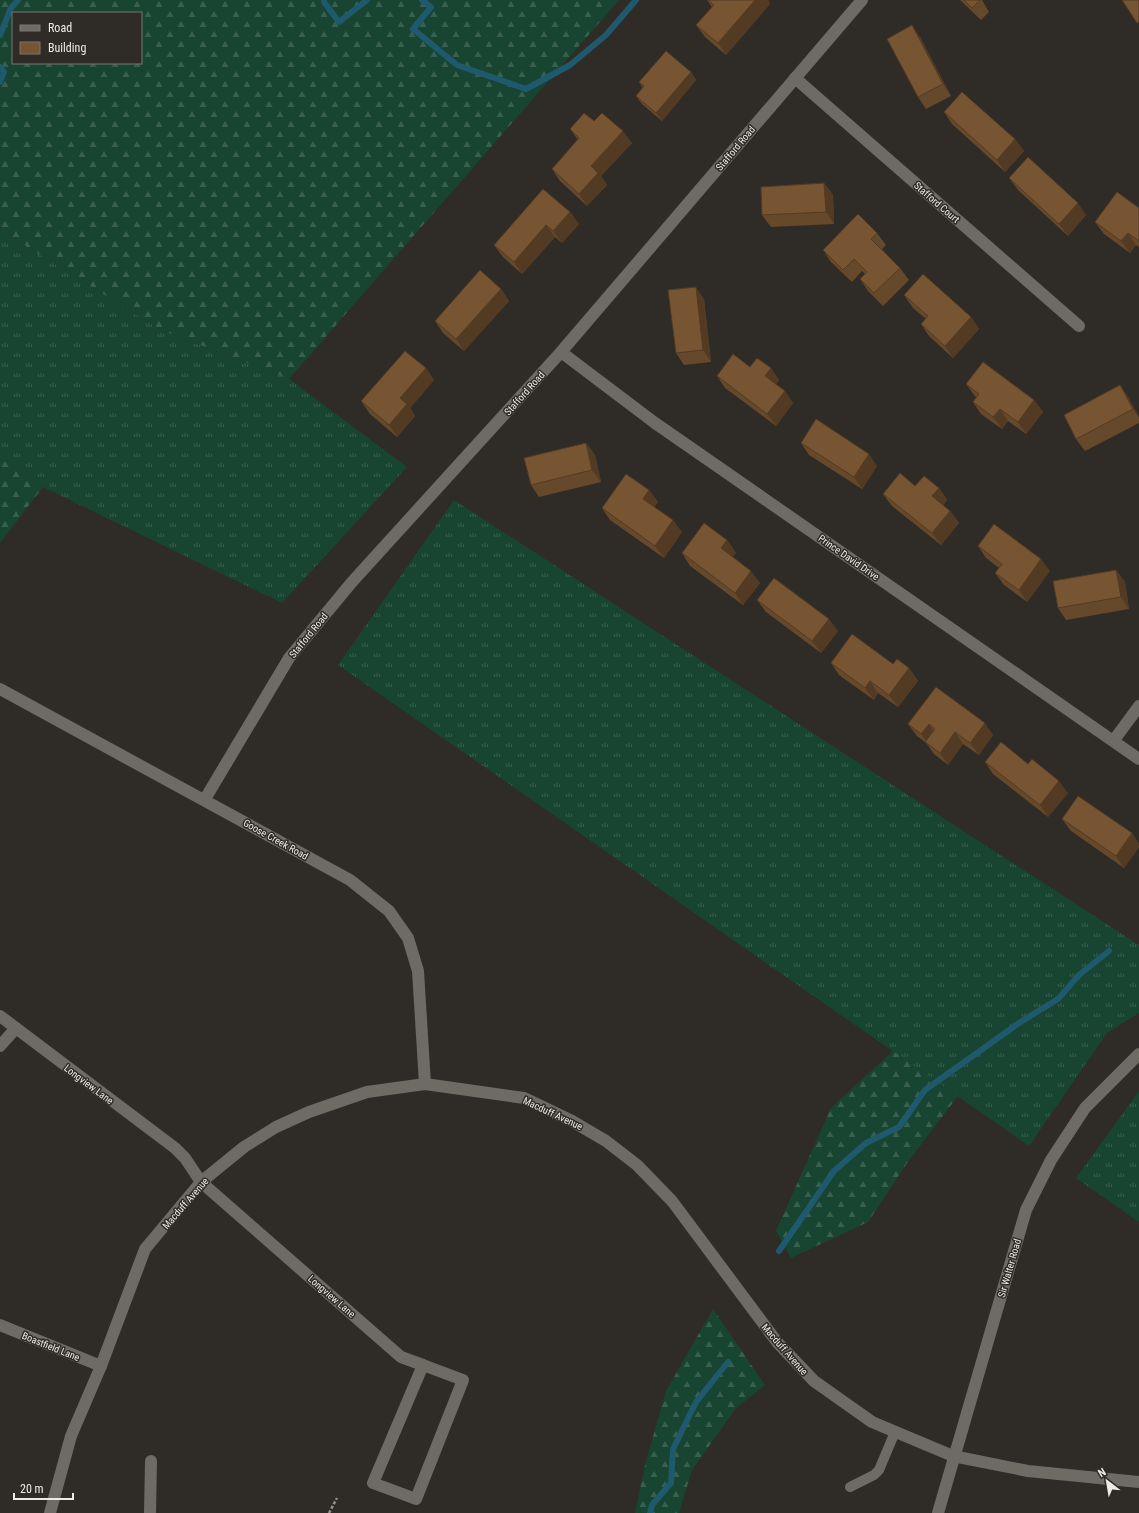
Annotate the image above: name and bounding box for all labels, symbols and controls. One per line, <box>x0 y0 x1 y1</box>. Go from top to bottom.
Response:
legend <box>12 12 142 64</box>
text: Road <box>48 21 72 35</box>
text: Building <box>48 41 86 55</box>
street label: Stafford Road <box>714 124 757 173</box>
street label: Stafford Court <box>912 180 962 225</box>
street label: Stafford Road <box>502 369 547 417</box>
street label: Prince David Drive <box>816 532 881 583</box>
street label: Stafford Road <box>287 611 330 660</box>
street label: Goose Creek Road <box>241 817 310 862</box>
street label: Longview Lane <box>62 1062 116 1107</box>
street label: Macduff Avenue <box>521 1095 584 1132</box>
street label: Macduff Avenue <box>160 1175 211 1231</box>
street label: Sir Walter Road <box>996 1238 1023 1299</box>
street label: Longview Lane <box>306 1273 358 1320</box>
street label: Macduff Avenue <box>759 1322 810 1377</box>
street label: Boastfield Lane <box>20 1330 81 1363</box>
north arrow <box>1087 1461 1127 1501</box>
text: N <box>1096 1465 1109 1480</box>
scale bar <box>14 1475 73 1501</box>
text: 20 m <box>20 1482 44 1496</box>

